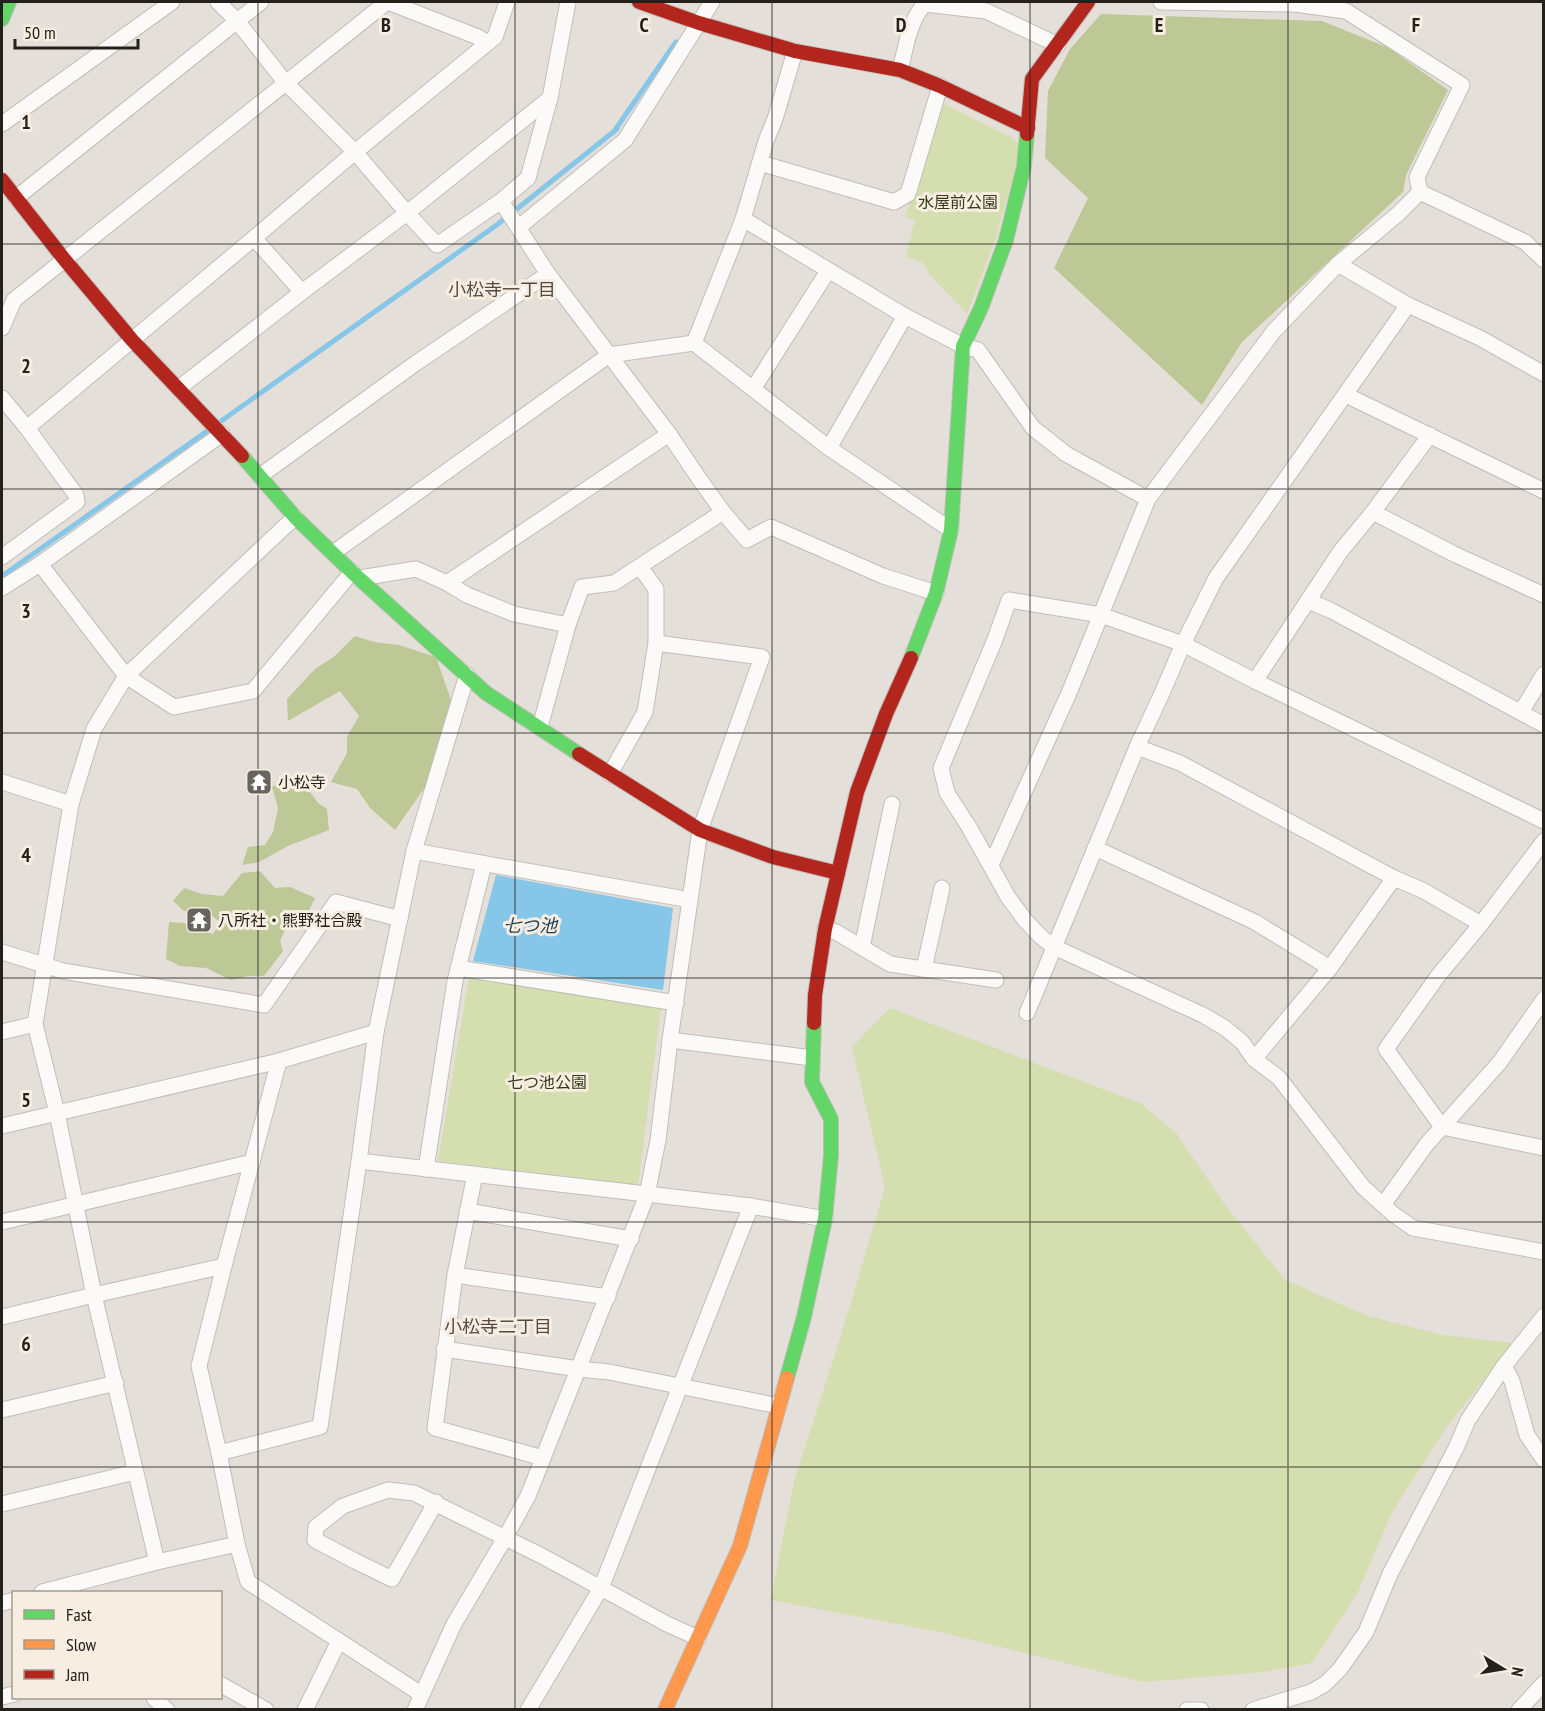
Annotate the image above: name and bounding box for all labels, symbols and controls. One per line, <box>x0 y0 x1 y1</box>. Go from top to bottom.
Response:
scale bar <box>15 12 138 50</box>
text: B <box>381 12 391 38</box>
text: C <box>639 12 649 38</box>
text: D <box>896 12 907 38</box>
text: E <box>1155 12 1163 38</box>
text: F <box>1412 12 1420 38</box>
text: 50 m <box>24 21 56 44</box>
text: 1 <box>21 109 31 135</box>
park label: 水屋前公園 <box>918 192 998 212</box>
district label: 小松寺一丁目 <box>448 278 556 301</box>
text: 2 <box>21 353 31 379</box>
text: 3 <box>21 598 31 624</box>
temple icon: 小松寺 <box>244 767 274 797</box>
place label: 小松寺 <box>278 772 326 792</box>
text: 4 <box>21 842 31 868</box>
temple icon: 八所社・熊野社合殿 <box>184 905 214 935</box>
place label: 八所社・熊野社合殿 <box>218 910 362 930</box>
water label: 七つ池 <box>503 914 559 937</box>
park label: 七つ池公園 <box>507 1072 587 1092</box>
text: 5 <box>21 1087 31 1113</box>
district label: 小松寺二丁目 <box>444 1315 552 1338</box>
text: 6 <box>21 1331 31 1357</box>
legend <box>12 1591 222 1699</box>
text: Fast <box>66 1603 92 1626</box>
text: Slow <box>66 1633 97 1656</box>
north arrow <box>1473 1639 1533 1699</box>
text: Jam <box>65 1663 89 1686</box>
text: N <box>1507 1666 1528 1678</box>

